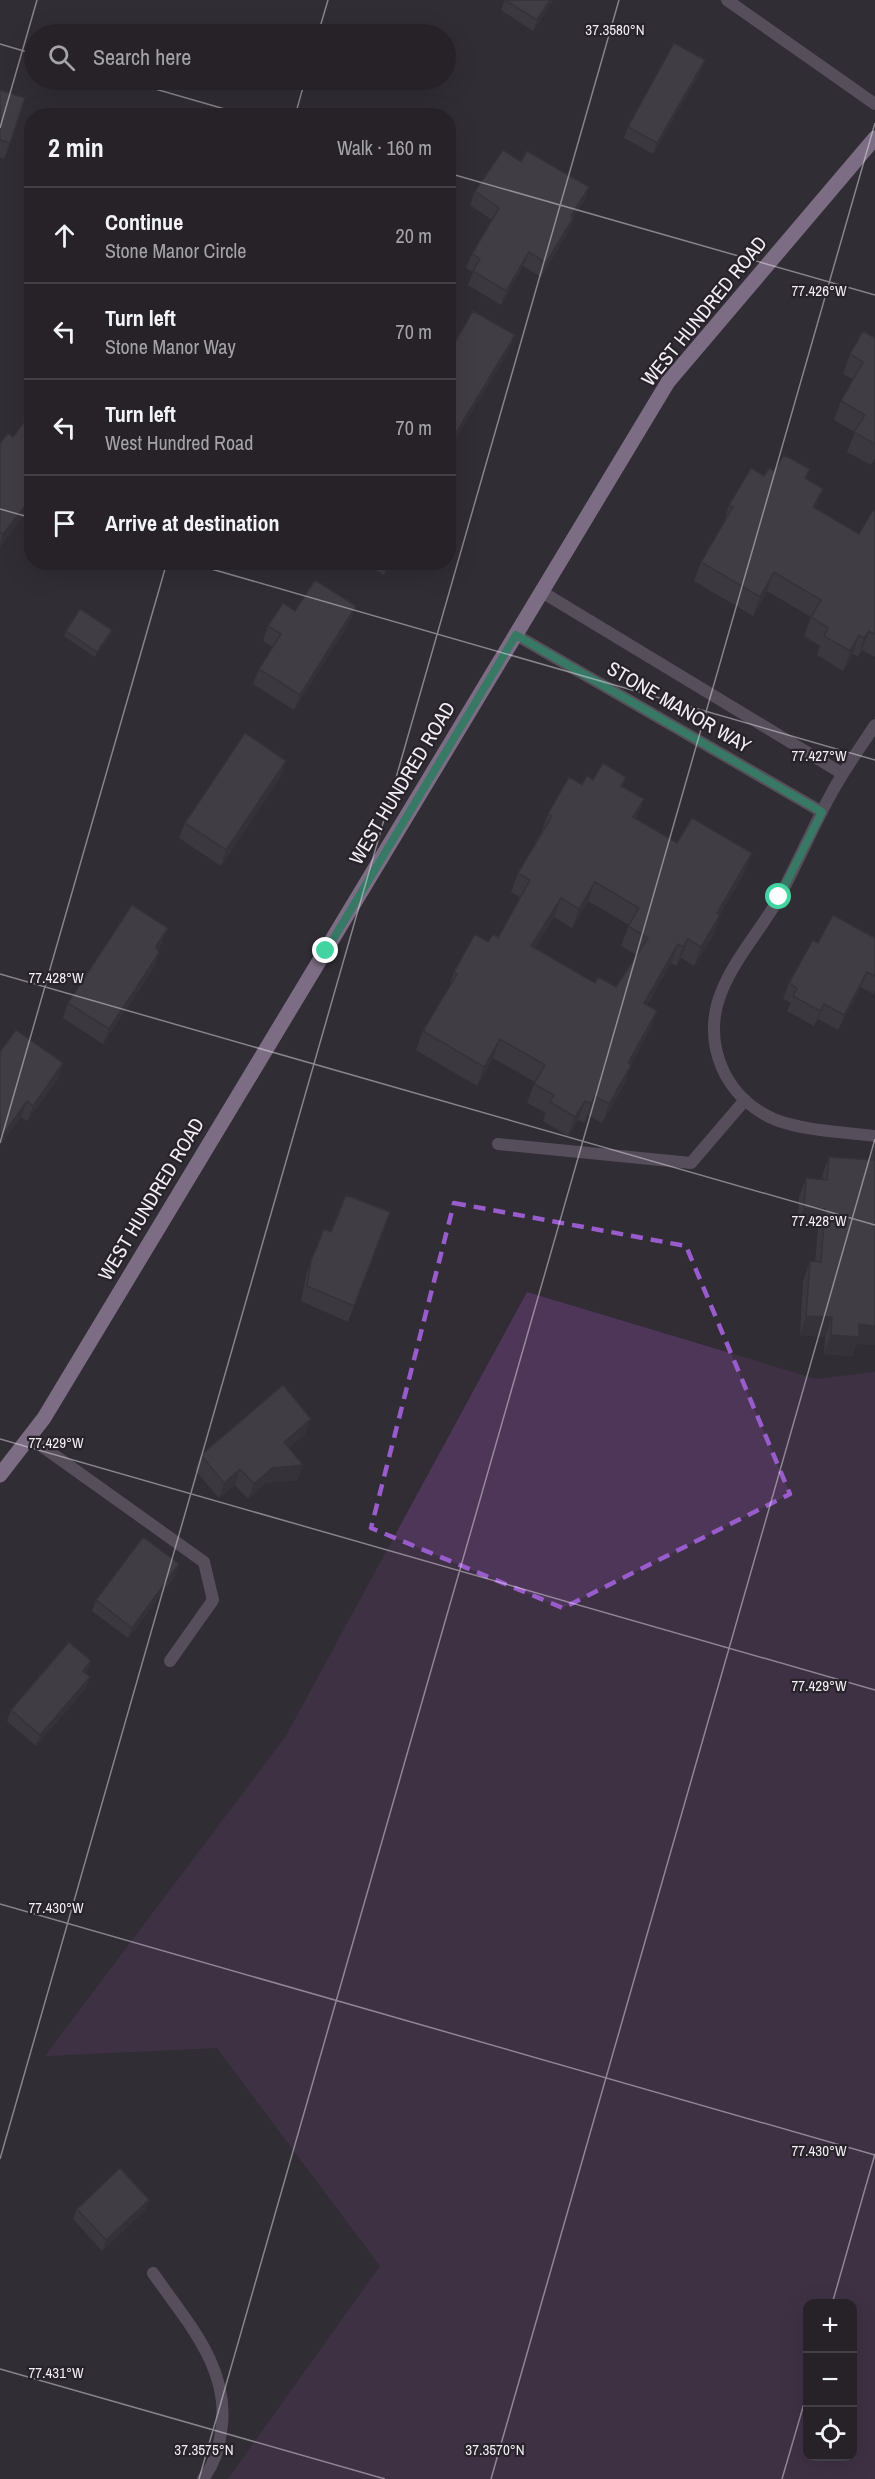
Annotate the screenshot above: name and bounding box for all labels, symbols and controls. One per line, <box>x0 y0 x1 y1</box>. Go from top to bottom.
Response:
text: 37.3580°N <box>585 19 645 40</box>
search box <box>24 24 456 90</box>
icon: search <box>45 41 78 74</box>
text: Search here <box>93 42 191 72</box>
text: 2 min <box>48 130 104 165</box>
text: Walk · 160 m <box>337 134 432 161</box>
text: Continue <box>105 207 183 237</box>
icon: ahead <box>48 219 81 252</box>
text: 20 m <box>396 222 432 249</box>
street label: WEST HUNDRED ROAD <box>635 230 773 391</box>
text: Stone Manor Circle <box>105 237 246 264</box>
text: 77.426°W <box>791 280 847 301</box>
text: Turn left <box>105 303 176 333</box>
icon: left <box>48 315 81 348</box>
text: 70 m <box>396 318 432 345</box>
text: Stone Manor Way <box>105 333 236 360</box>
text: Turn left <box>105 399 176 429</box>
icon: left <box>48 411 81 444</box>
text: 70 m <box>396 414 432 441</box>
text: West Hundred Road <box>105 429 253 456</box>
icon: arrive <box>48 507 81 540</box>
text: Arrive at destination <box>105 508 279 538</box>
street label: STONE MANOR WAY <box>602 654 756 759</box>
street label: WEST HUNDRED ROAD <box>342 696 461 869</box>
text: 77.427°W <box>791 745 847 766</box>
route start <box>765 883 791 909</box>
route end <box>312 937 338 963</box>
text: 77.428°W <box>28 967 84 988</box>
street label: WEST HUNDRED ROAD <box>91 1112 210 1285</box>
text: 77.428°W <box>791 1210 847 1231</box>
text: 77.429°W <box>28 1432 84 1453</box>
text: 77.429°W <box>791 1675 847 1696</box>
text: 77.430°W <box>28 1897 84 1918</box>
text: 77.430°W <box>791 2140 847 2161</box>
map controls <box>803 2299 857 2461</box>
button: + <box>803 2299 857 2353</box>
button: − <box>803 2353 857 2407</box>
text: 77.431°W <box>28 2362 84 2383</box>
button: locate <box>803 2407 857 2461</box>
text: 37.3575°N <box>174 2439 234 2460</box>
text: 37.3570°N <box>465 2439 525 2460</box>

